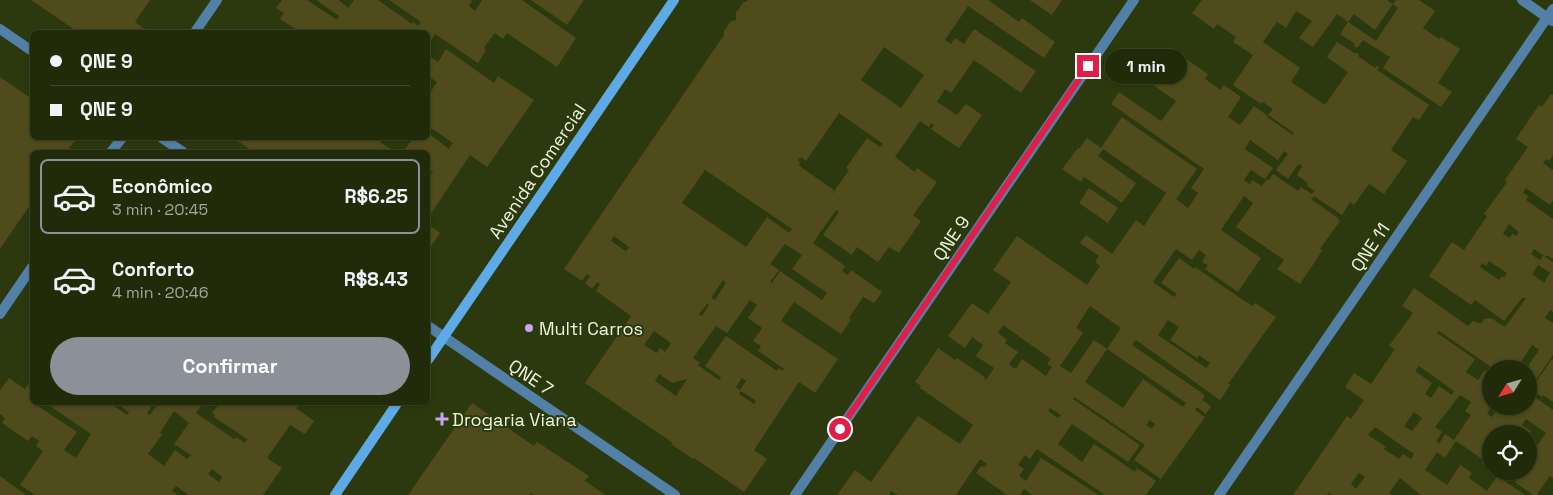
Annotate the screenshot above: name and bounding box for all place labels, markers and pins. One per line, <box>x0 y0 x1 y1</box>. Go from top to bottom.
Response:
place label: Multi Carros <box>539 317 643 340</box>
marker: Multi Carros <box>523 322 535 334</box>
place label: Drogaria Viana <box>452 408 577 431</box>
marker: Drogaria Viana <box>436 413 448 425</box>

